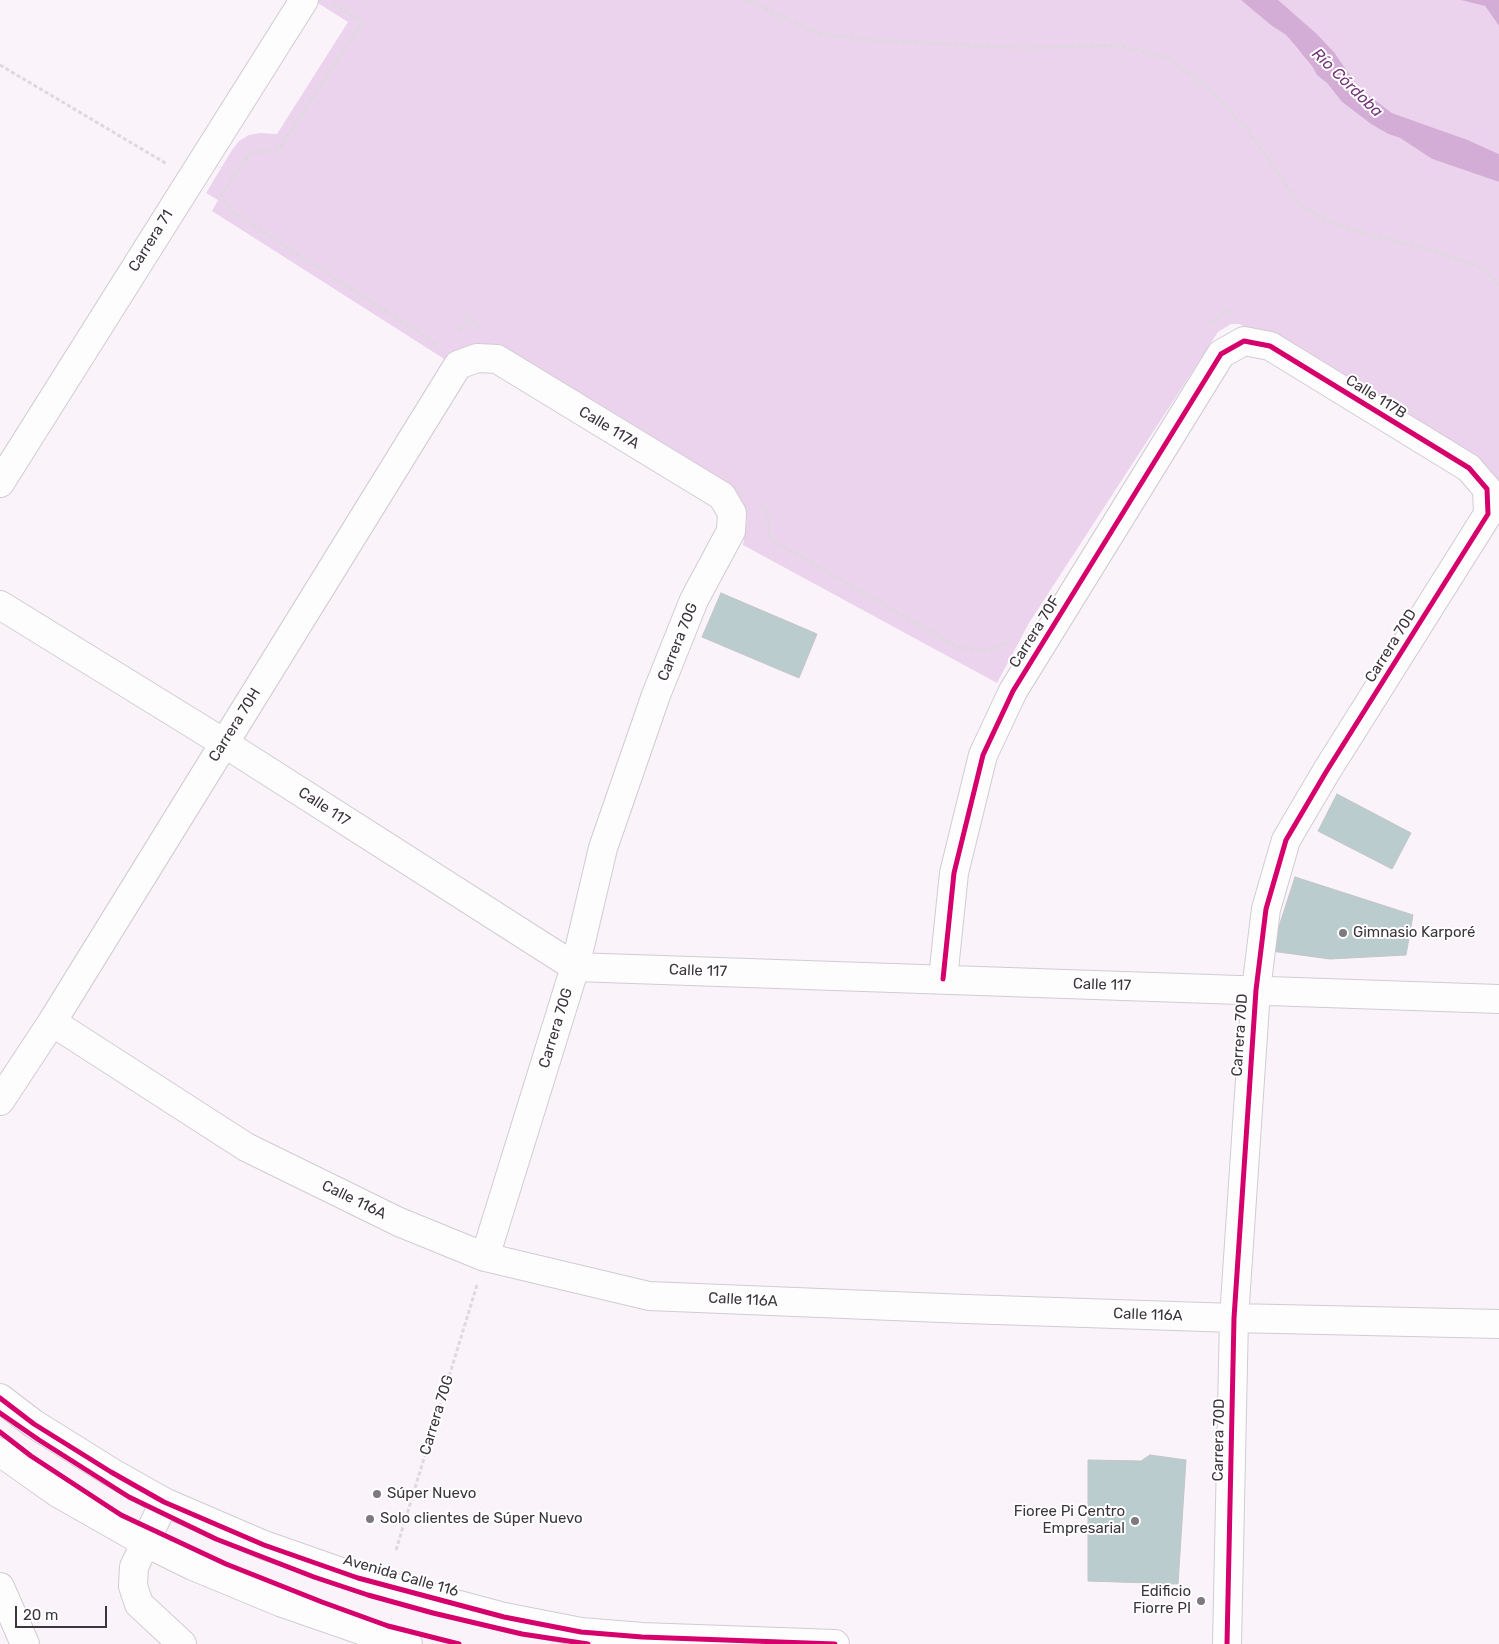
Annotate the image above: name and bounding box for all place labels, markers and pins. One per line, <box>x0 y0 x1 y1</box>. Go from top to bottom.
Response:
place label: Gimnasio Karporé <box>1353 924 1476 942</box>
marker: Gimnasio Karporé <box>1337 927 1349 939</box>
place label: Súper Nuevo <box>387 1485 476 1503</box>
marker: Súper Nuevo <box>371 1488 383 1500</box>
place label: Fioree Pi Centro Empresarial <box>1014 1503 1125 1538</box>
place label: Solo clientes de Súper Nuevo <box>380 1510 583 1528</box>
marker: Solo clientes de Súper Nuevo <box>364 1513 376 1525</box>
marker: Fioree Pi Centro Empresarial <box>1129 1515 1141 1527</box>
place label: Edificio Fiorre PI <box>1133 1583 1191 1618</box>
marker: Edificio Fiorre PI <box>1195 1595 1207 1607</box>

